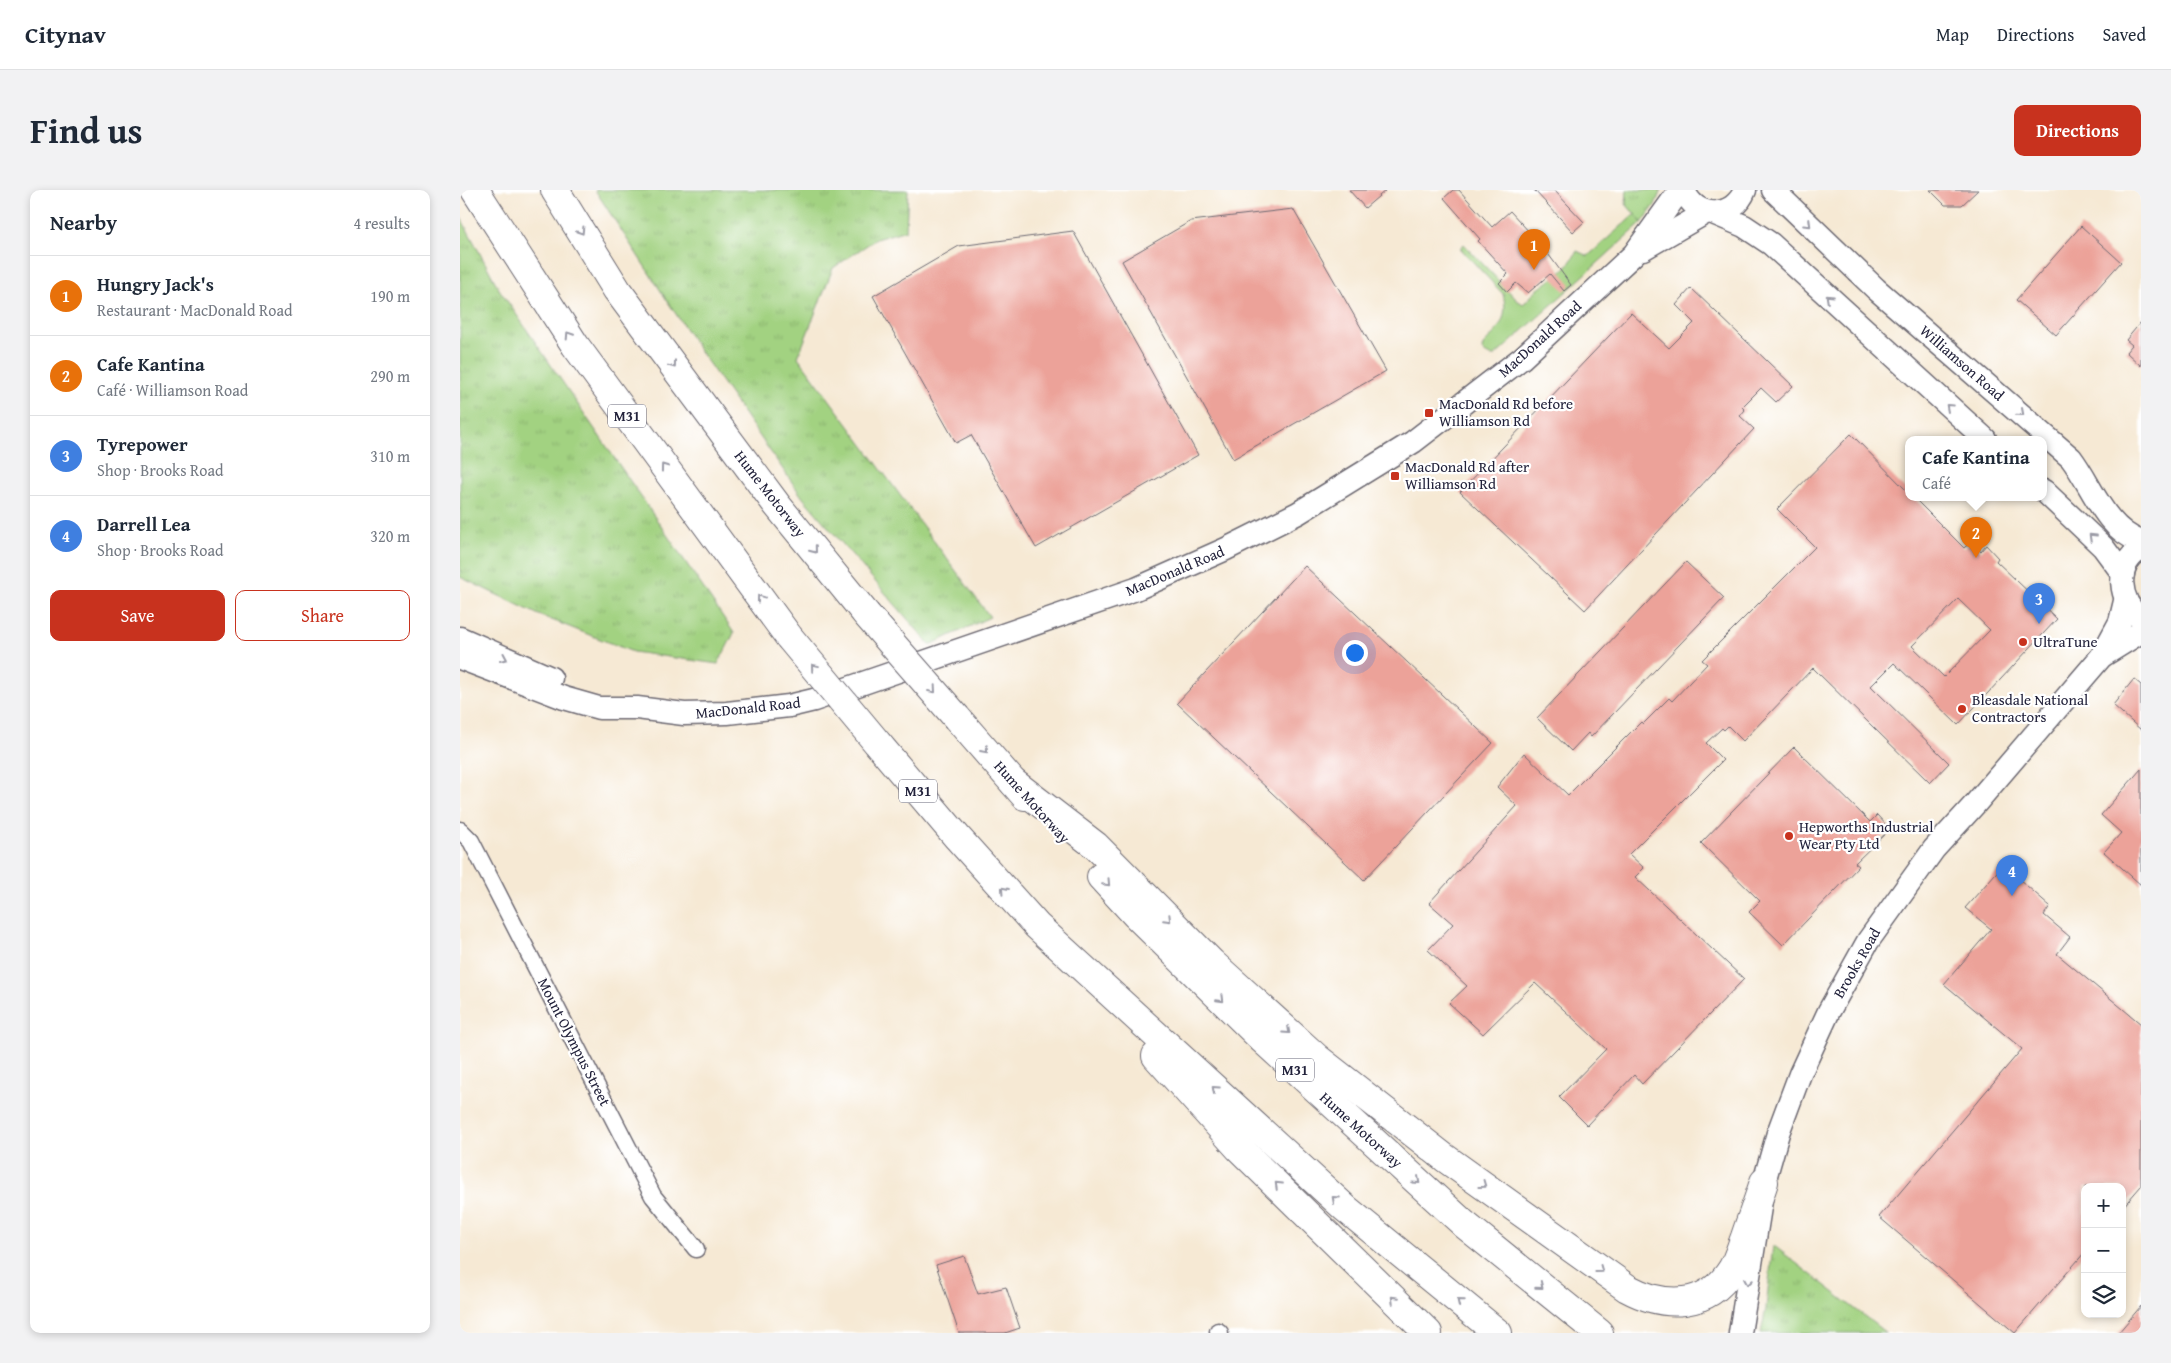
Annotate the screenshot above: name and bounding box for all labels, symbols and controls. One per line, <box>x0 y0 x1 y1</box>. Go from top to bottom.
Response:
text: Citynav <box>25 17 106 52</box>
text: Map <box>1936 21 1969 48</box>
text: Directions <box>1997 21 2074 48</box>
text: Saved <box>2102 21 2146 48</box>
text: Find us <box>30 105 143 156</box>
button: Directions <box>2014 105 2141 156</box>
text: Nearby <box>50 207 117 238</box>
text: 4 results <box>353 211 410 235</box>
one-way arrow <box>1803 218 1812 227</box>
one-way arrow <box>574 226 584 235</box>
pin: 1 <box>1518 229 1550 270</box>
text: Hungry Jack's <box>97 270 214 298</box>
text: 1 <box>62 284 70 308</box>
text: 190 m <box>370 284 410 308</box>
one-way arrow <box>1825 295 1834 304</box>
street label: MacDonald Road <box>1494 296 1586 382</box>
text: Restaurant · MacDonald Road <box>97 298 293 322</box>
street label: Williamson Road <box>1916 320 2009 405</box>
one-way arrow <box>565 331 575 340</box>
text: Cafe Kantina <box>97 350 205 378</box>
one-way arrow <box>667 359 676 369</box>
text: 2 <box>62 364 70 388</box>
text: 290 m <box>370 364 410 388</box>
text: Café · Williamson Road <box>97 378 248 402</box>
place label: MacDonald Rd before Williamson Rd <box>1439 393 1573 431</box>
one-way arrow <box>1946 404 1955 413</box>
road number: M31 <box>608 405 646 428</box>
marker: MacDonald Rd before Williamson Rd <box>1423 407 1435 419</box>
one-way arrow <box>2015 408 2024 417</box>
text: Tyrepower <box>97 430 188 458</box>
popup <box>1905 436 2047 501</box>
text: Cafe Kantina <box>1922 443 2030 471</box>
text: 3 <box>62 444 70 468</box>
text: 310 m <box>370 444 410 468</box>
street label: Hume Motorway <box>730 446 811 542</box>
place label: MacDonald Rd after Williamson Rd <box>1405 456 1529 494</box>
text: Shop · Brooks Road <box>97 458 224 482</box>
one-way arrow <box>661 463 670 473</box>
marker: MacDonald Rd after Williamson Rd <box>1389 470 1401 482</box>
text: Café <box>1922 471 1951 495</box>
text: Darrell Lea <box>97 510 191 538</box>
pin: 2 <box>1960 517 1992 558</box>
text: 4 <box>62 524 70 548</box>
text: 320 m <box>370 524 410 548</box>
one-way arrow <box>2089 533 2098 542</box>
text: Shop · Brooks Road <box>97 538 224 562</box>
street label: MacDonald Road <box>1122 540 1227 601</box>
one-way arrow <box>808 544 817 553</box>
pin: 3 <box>2023 583 2055 624</box>
button: Save <box>50 590 225 641</box>
button: Share <box>235 590 410 641</box>
one-way arrow <box>757 594 766 604</box>
place label: UltraTune <box>2033 631 2098 652</box>
marker: UltraTune <box>2017 636 2029 648</box>
your location <box>1342 640 1368 666</box>
one-way arrow <box>499 651 508 662</box>
one-way arrow <box>812 664 820 673</box>
one-way arrow <box>927 684 936 693</box>
place label: Bleasdale National Contractors <box>1972 689 2088 727</box>
street label: MacDonald Road <box>695 692 801 723</box>
marker: Bleasdale National Contractors <box>1956 703 1968 715</box>
one-way arrow <box>980 745 989 754</box>
street label: Hume Motorway <box>990 756 1076 848</box>
road number: M31 <box>899 780 937 802</box>
place label: Hepworths Industrial Wear Pty Ltd <box>1799 816 1933 854</box>
marker: Hepworths Industrial Wear Pty Ltd <box>1783 830 1795 842</box>
pin: 4 <box>1996 855 2028 896</box>
one-way arrow <box>1101 877 1110 886</box>
one-way arrow <box>1001 886 1010 895</box>
one-way arrow <box>1162 913 1171 922</box>
street label: Brooks Road <box>1828 924 1885 1002</box>
street label: Mount Olympus Street <box>533 974 616 1110</box>
one-way arrow <box>1215 993 1224 1002</box>
one-way arrow <box>1281 1025 1290 1034</box>
road number: M31 <box>1276 1058 1314 1082</box>
one-way arrow <box>1212 1086 1221 1095</box>
street label: Hume Motorway <box>1315 1087 1408 1173</box>
one-way arrow <box>1411 1175 1420 1184</box>
one-way arrow <box>1477 1179 1487 1188</box>
one-way arrow <box>1275 1182 1284 1191</box>
map controls <box>2081 1183 2126 1318</box>
button: + <box>2081 1183 2126 1228</box>
one-way arrow <box>1332 1196 1341 1205</box>
button: − <box>2081 1228 2126 1273</box>
one-way arrow <box>1594 1264 1604 1273</box>
button: layers <box>2081 1273 2126 1318</box>
one-way arrow <box>1744 1278 1754 1287</box>
one-way arrow <box>1535 1280 1544 1289</box>
one-way arrow <box>1391 1296 1400 1305</box>
one-way arrow <box>1457 1299 1466 1308</box>

